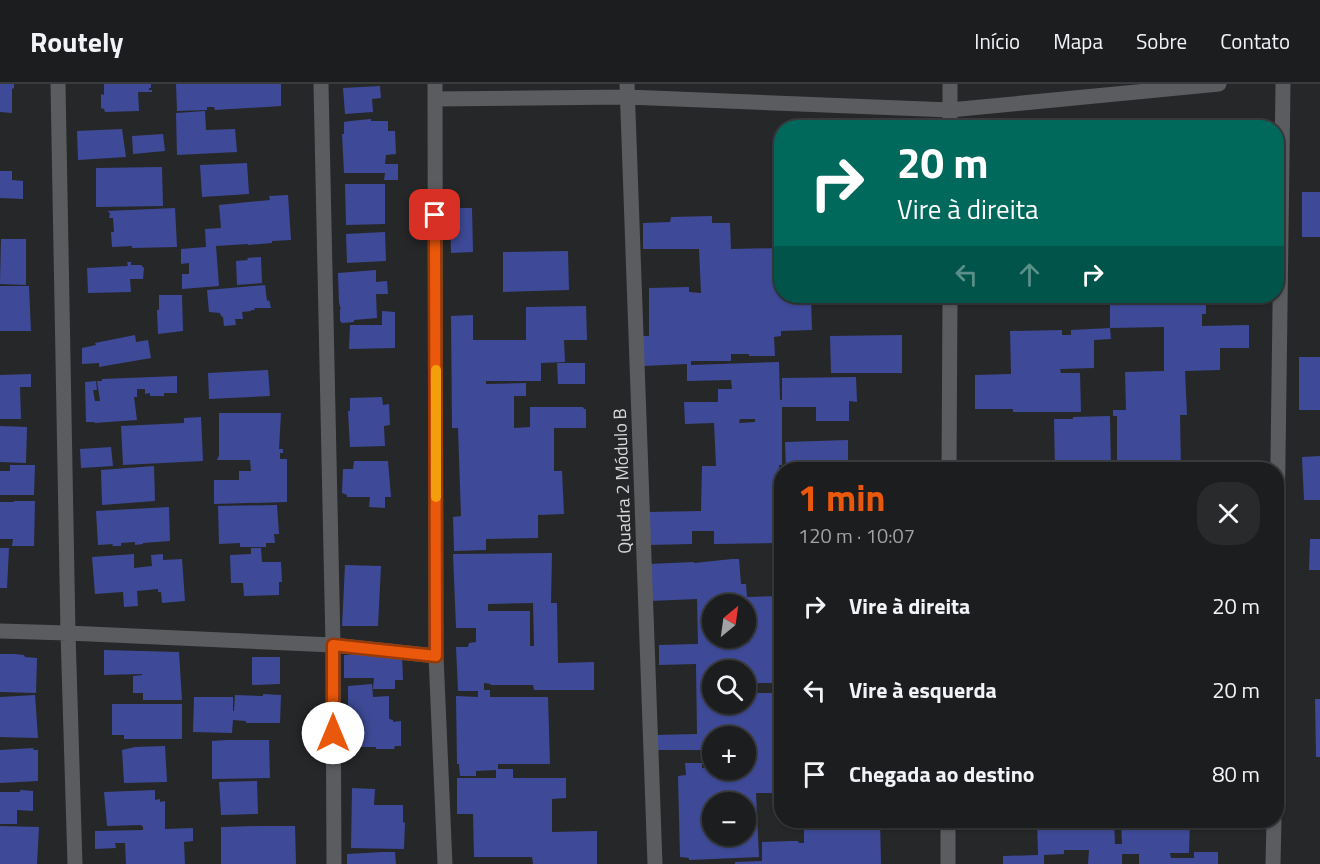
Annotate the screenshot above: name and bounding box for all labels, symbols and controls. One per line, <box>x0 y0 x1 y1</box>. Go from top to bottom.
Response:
text: Routely <box>30 20 124 63</box>
text: Início <box>974 25 1020 57</box>
text: Mapa <box>1053 25 1103 57</box>
text: Sobre <box>1136 25 1187 57</box>
text: Contato <box>1220 25 1290 57</box>
text: 20 m <box>897 130 989 194</box>
icon: right <box>798 144 876 222</box>
text: Vire à direita <box>897 188 1039 229</box>
pin <box>409 189 460 240</box>
icon: arrive <box>418 198 451 231</box>
icon: left <box>950 258 983 291</box>
icon: ahead <box>1013 258 1046 291</box>
icon: right <box>1076 258 1109 291</box>
street label: Quadra 2 Módulo B <box>606 408 638 554</box>
text: 1 min <box>798 470 885 525</box>
button: close <box>1197 482 1260 545</box>
text: 120 m · 10:07 <box>798 520 915 551</box>
text: Vire à direita <box>849 589 970 623</box>
text: 20 m <box>1212 589 1260 623</box>
icon: right <box>798 590 831 623</box>
north arrow <box>702 594 756 648</box>
map controls <box>702 594 756 846</box>
button: search <box>702 660 756 714</box>
text: Vire à esquerda <box>849 673 997 707</box>
text: 20 m <box>1212 673 1260 707</box>
icon: left <box>798 674 831 707</box>
position arrow <box>301 701 365 765</box>
button: + <box>702 726 756 780</box>
text: Chegada ao destino <box>849 757 1035 791</box>
text: 80 m <box>1212 757 1260 791</box>
icon: arrive <box>798 758 831 791</box>
button: − <box>702 792 756 846</box>

